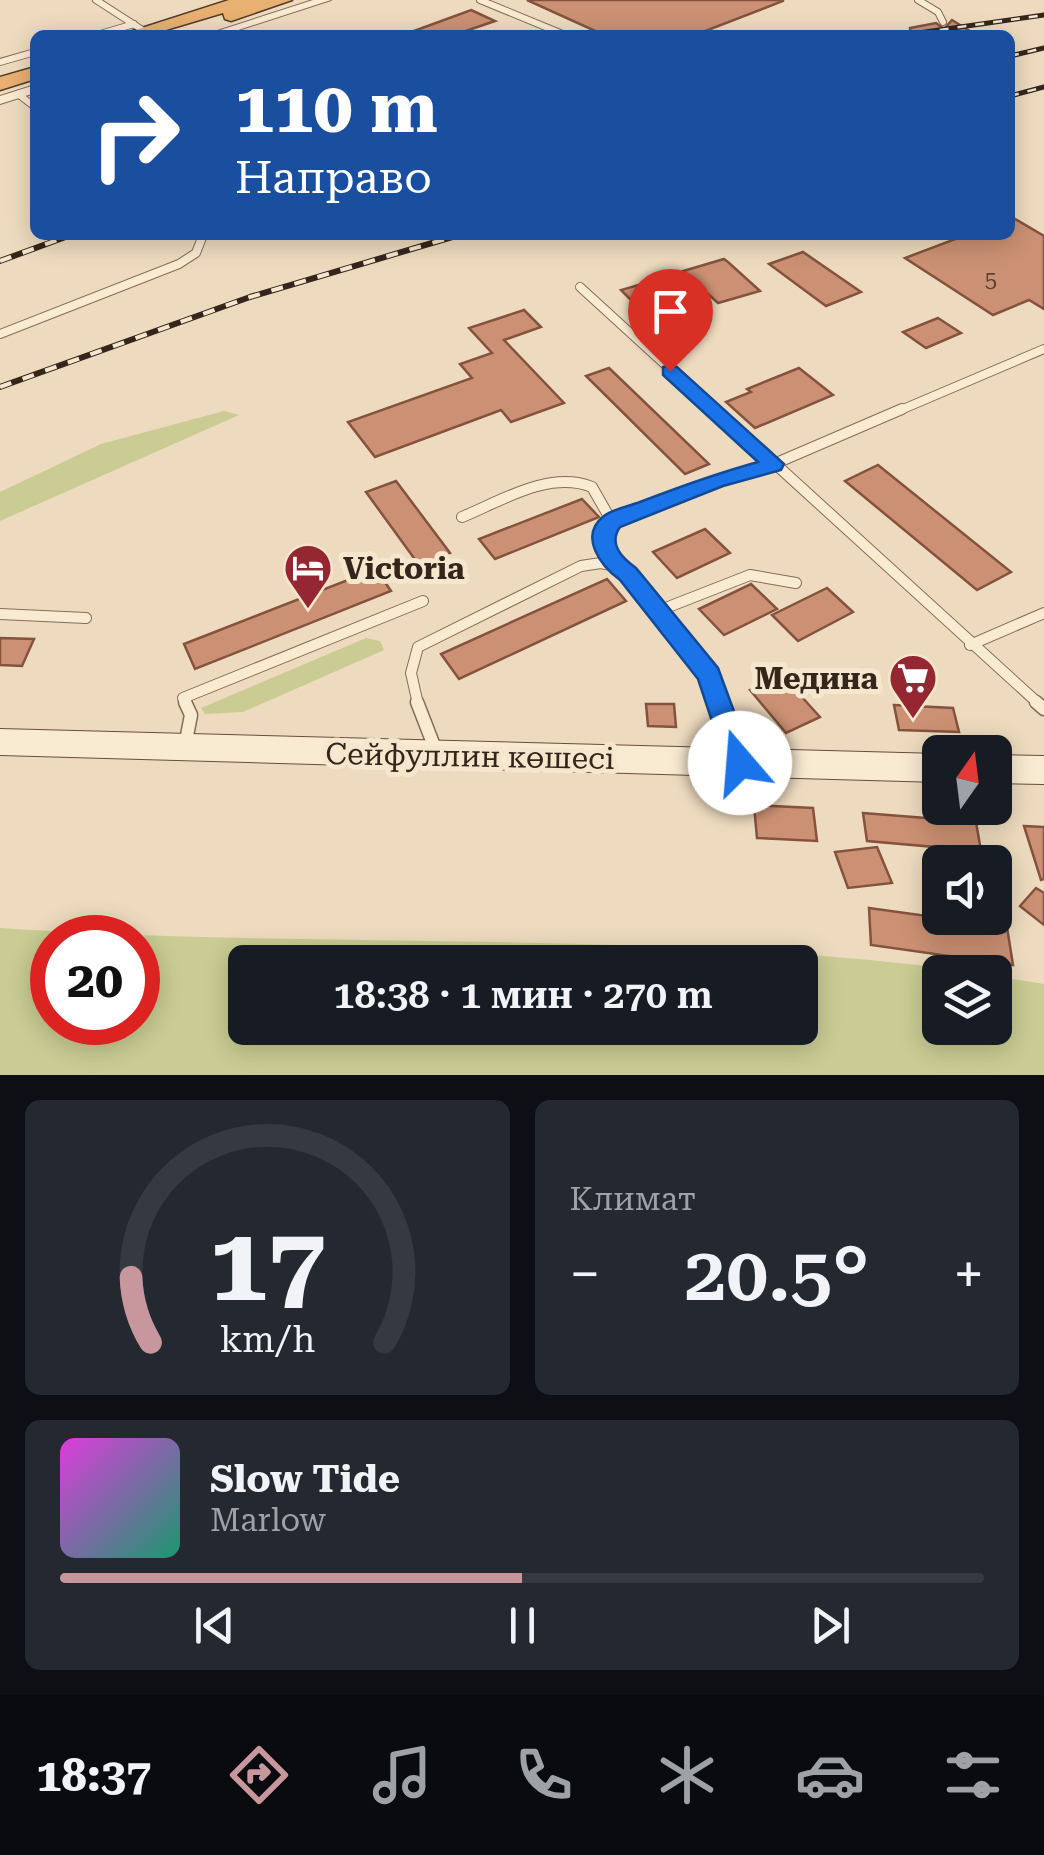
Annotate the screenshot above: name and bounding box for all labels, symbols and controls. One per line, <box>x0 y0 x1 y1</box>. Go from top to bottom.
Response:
text: 110 m <box>235 67 438 149</box>
icon: right <box>70 70 200 200</box>
text: Направо <box>235 151 432 204</box>
house number: 5 <box>985 267 997 292</box>
pin <box>628 269 713 372</box>
icon: arrive <box>643 284 698 339</box>
hotel icon: Victoria <box>282 542 334 610</box>
place label: Victoria <box>343 551 465 586</box>
supermarket icon: Медина <box>887 652 939 720</box>
place label: Медина <box>754 661 878 696</box>
position arrow <box>688 711 792 815</box>
north arrow <box>922 735 1012 825</box>
map controls <box>922 735 1012 1045</box>
street label: Сейфуллин көшесі <box>325 736 615 776</box>
button: sound <box>922 845 1012 935</box>
speed limit sign: 20 <box>30 915 160 1045</box>
button: layers <box>922 955 1012 1045</box>
text: 18:38 · 1 мин · 270 m <box>333 973 713 1017</box>
text: Климат <box>570 1180 696 1218</box>
text: 17 <box>209 1204 325 1325</box>
text: 20.5° <box>684 1230 869 1318</box>
text: − <box>570 1242 600 1306</box>
text: + <box>953 1242 984 1306</box>
text: km/h <box>219 1319 315 1361</box>
text: Slow Tide <box>210 1457 400 1501</box>
text: Marlow <box>210 1501 326 1539</box>
icon: previous <box>187 1598 242 1653</box>
icon: pause <box>495 1598 550 1653</box>
icon: next <box>803 1598 858 1653</box>
icon: directions <box>224 1740 294 1810</box>
icon: music <box>367 1740 437 1810</box>
icon: phone <box>509 1740 579 1810</box>
icon: climate <box>652 1740 722 1810</box>
icon: car <box>795 1740 865 1810</box>
icon: filters <box>938 1740 1008 1810</box>
text: 18:37 <box>36 1749 151 1802</box>

